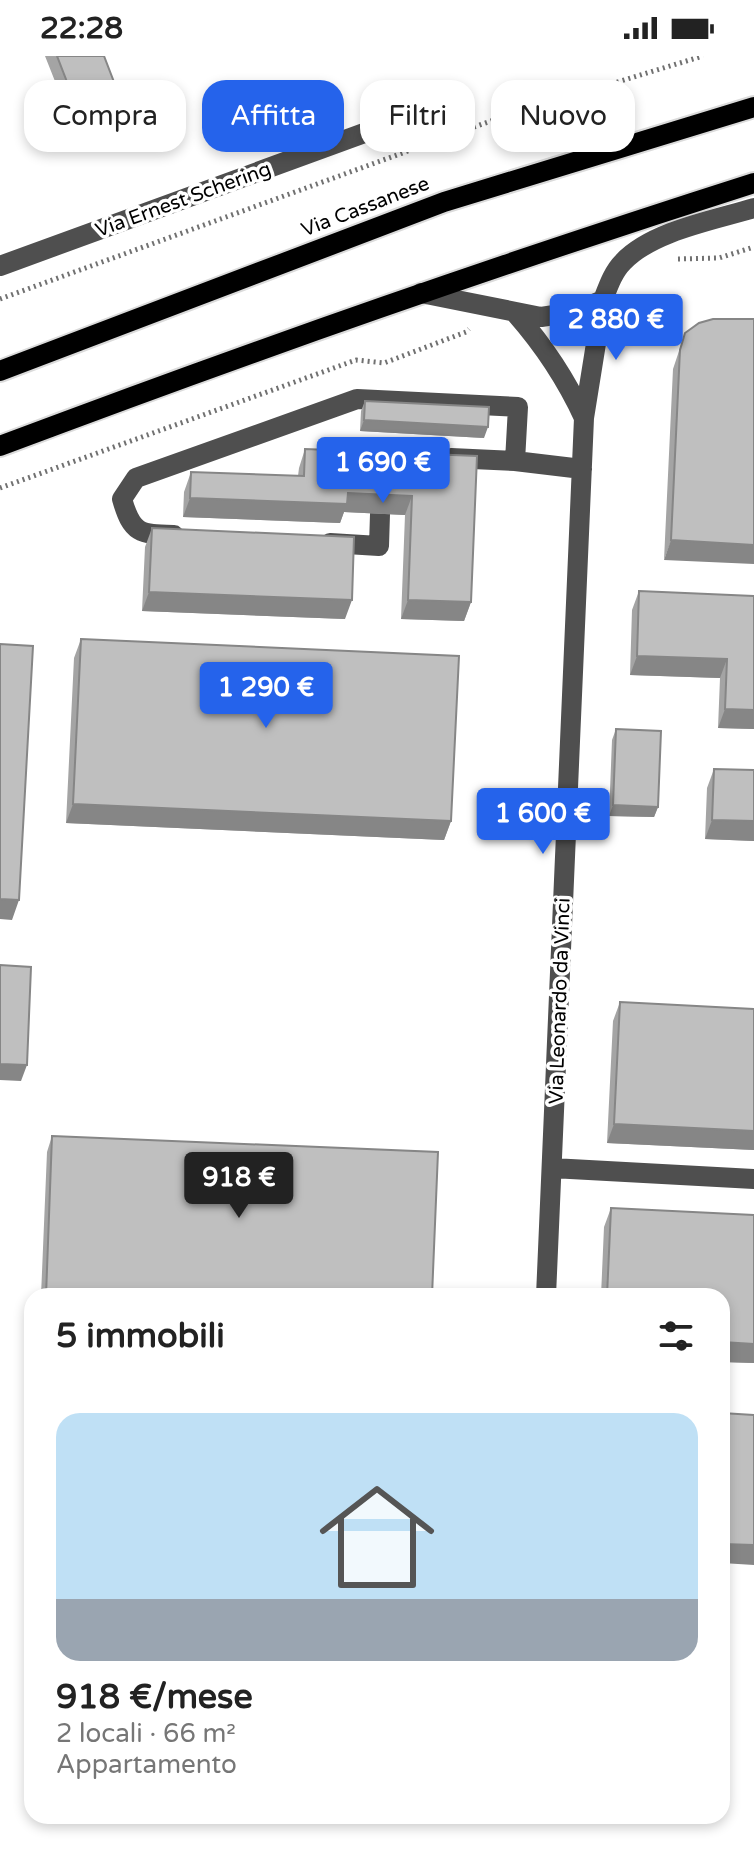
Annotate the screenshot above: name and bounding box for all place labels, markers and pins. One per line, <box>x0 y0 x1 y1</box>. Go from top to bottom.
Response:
pin: 2 880 € <box>542 294 690 362</box>
pin: 1 690 € <box>309 437 457 505</box>
pin: 1 290 € <box>192 662 340 730</box>
pin: 1 600 € <box>469 788 617 856</box>
pin: 918 € <box>183 1152 295 1220</box>

